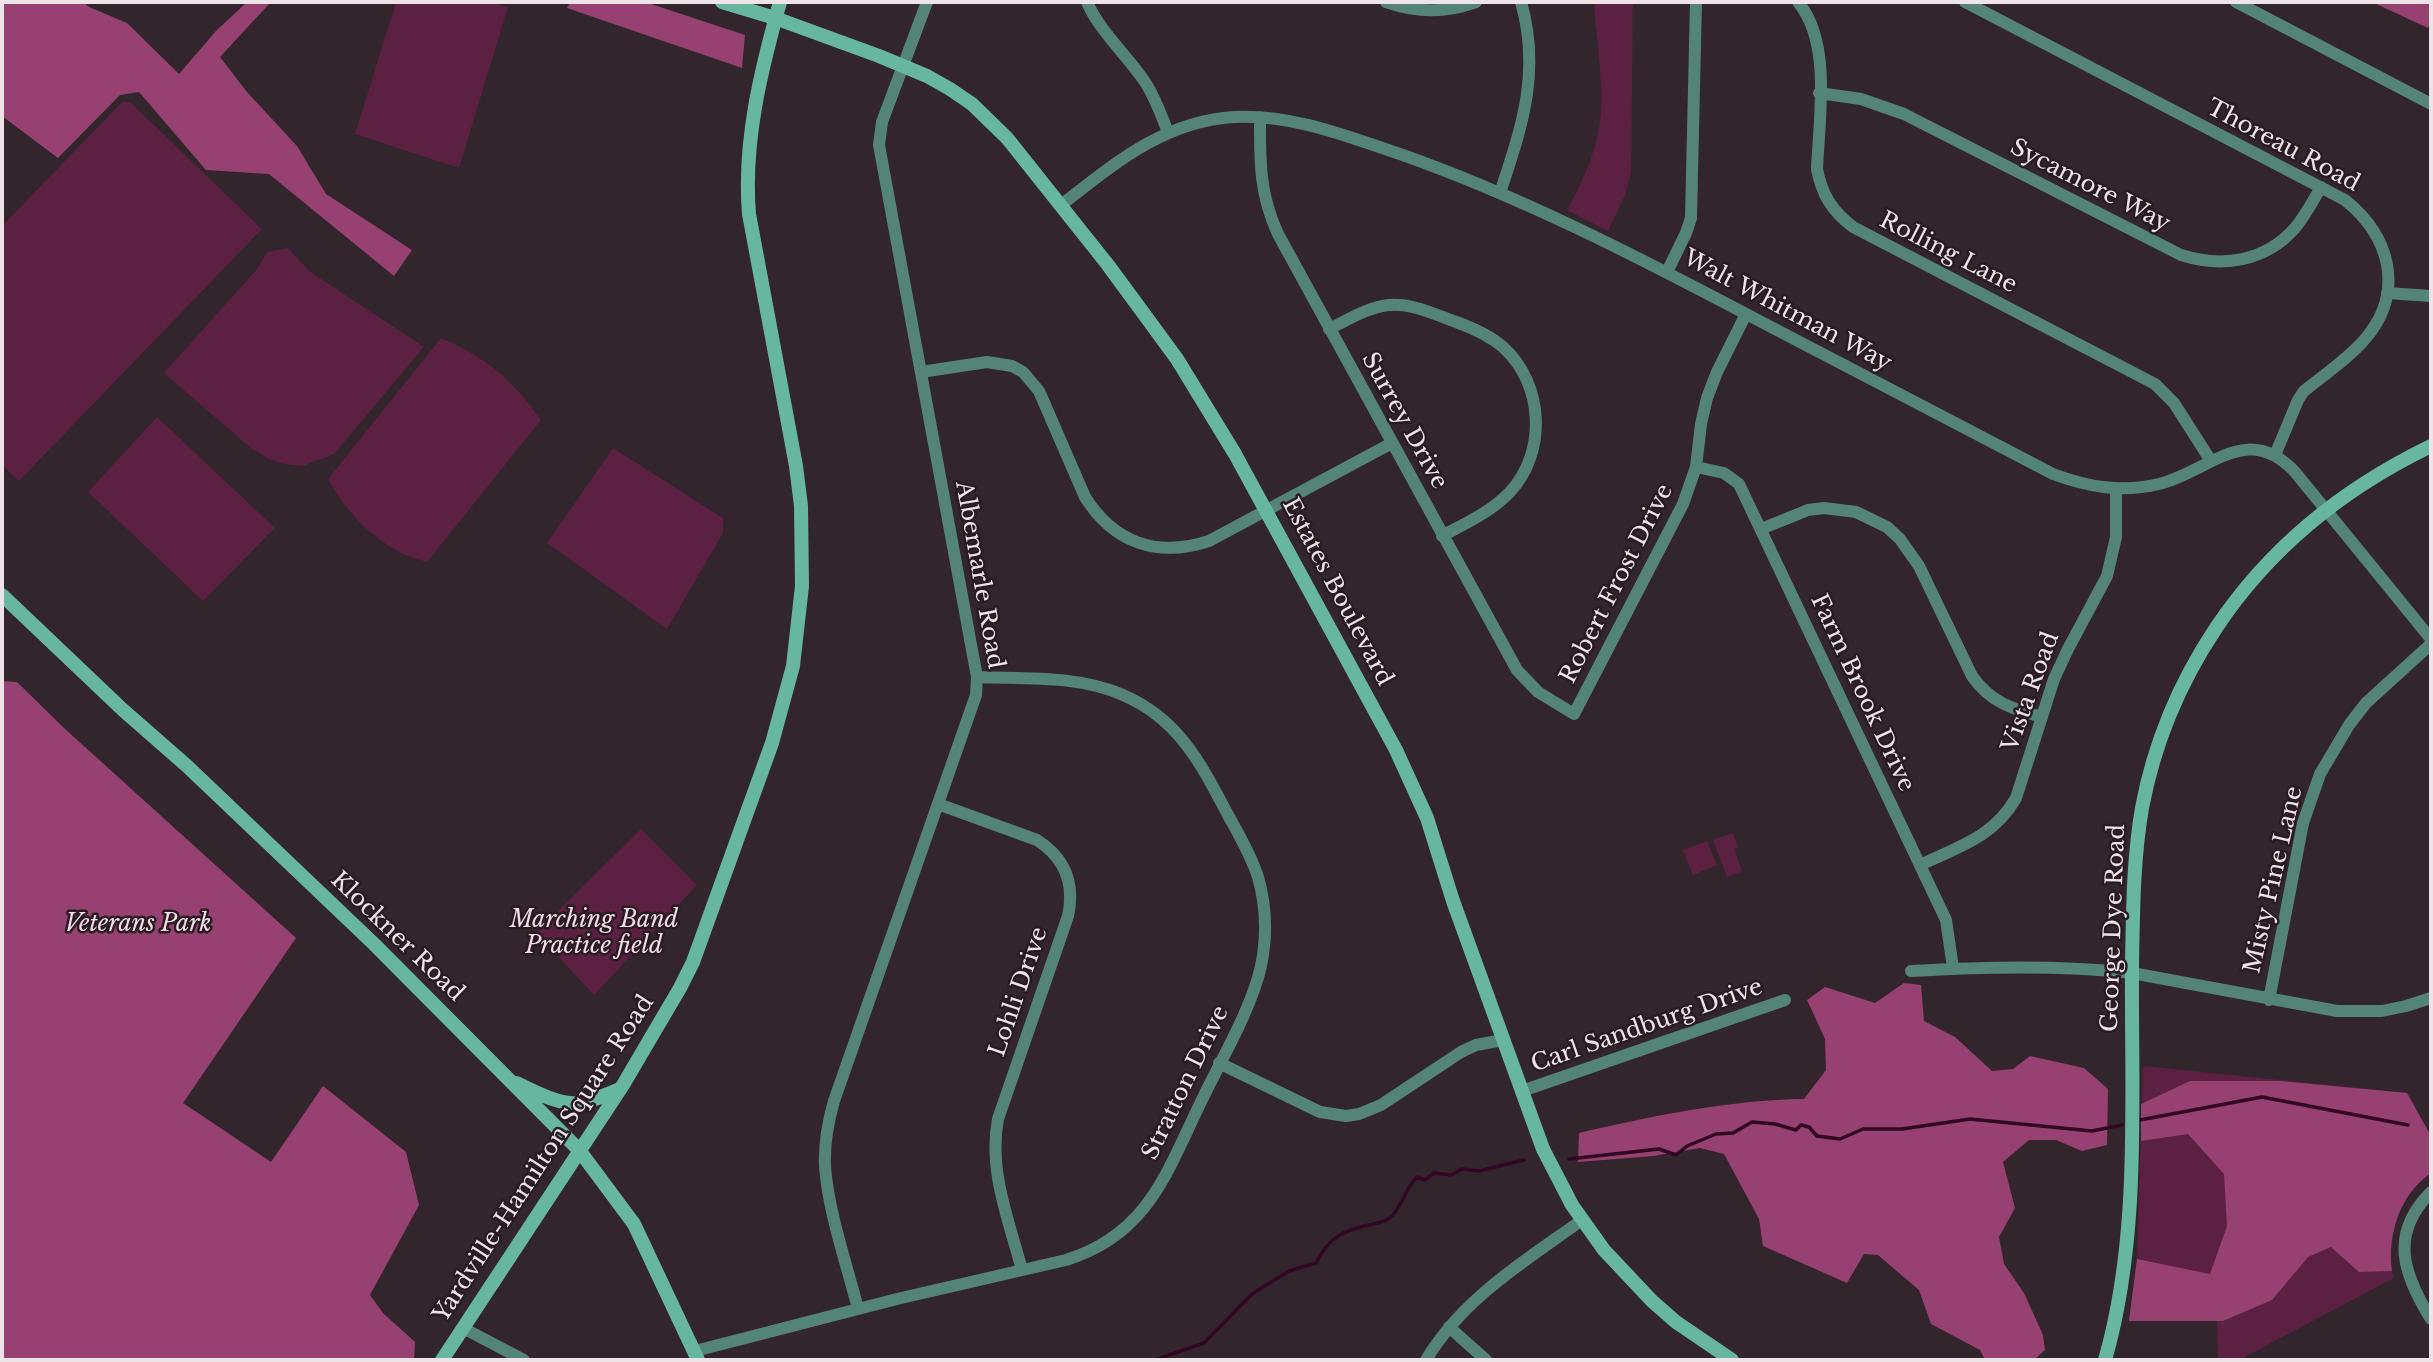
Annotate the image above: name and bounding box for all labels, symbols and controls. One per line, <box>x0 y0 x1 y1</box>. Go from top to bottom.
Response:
street label: Thoreau Road <box>2202 94 2364 198</box>
street label: Sycamore Way <box>2005 134 2175 238</box>
street label: Rolling Lane <box>1875 207 2021 299</box>
street label: Walt Whitman Way <box>1678 244 1896 378</box>
street label: Surrey Drive <box>1355 348 1453 494</box>
street label: Albemarle Road <box>949 479 1009 671</box>
street label: Robert Frost Drive <box>1555 480 1679 688</box>
street label: Estates Boulevard <box>1276 493 1398 691</box>
street label: Farm Brook Drive <box>1804 590 1920 796</box>
street label: Vista Road <box>1997 628 2065 756</box>
street label: Misty Pine Lane <box>2239 784 2309 976</box>
street label: George Dye Road <box>2097 823 2131 1033</box>
street label: Klockner Road <box>325 866 469 1008</box>
park label: Marching Band Practice field <box>510 907 678 961</box>
park label: Veterans Park <box>65 911 211 939</box>
street label: Lohli Drive <box>984 924 1054 1060</box>
street label: Carl Sandburg Drive <box>1528 973 1766 1079</box>
street label: Yardville-Hamilton Square Road <box>428 991 660 1327</box>
street label: Stratton Drive <box>1137 1002 1235 1164</box>

